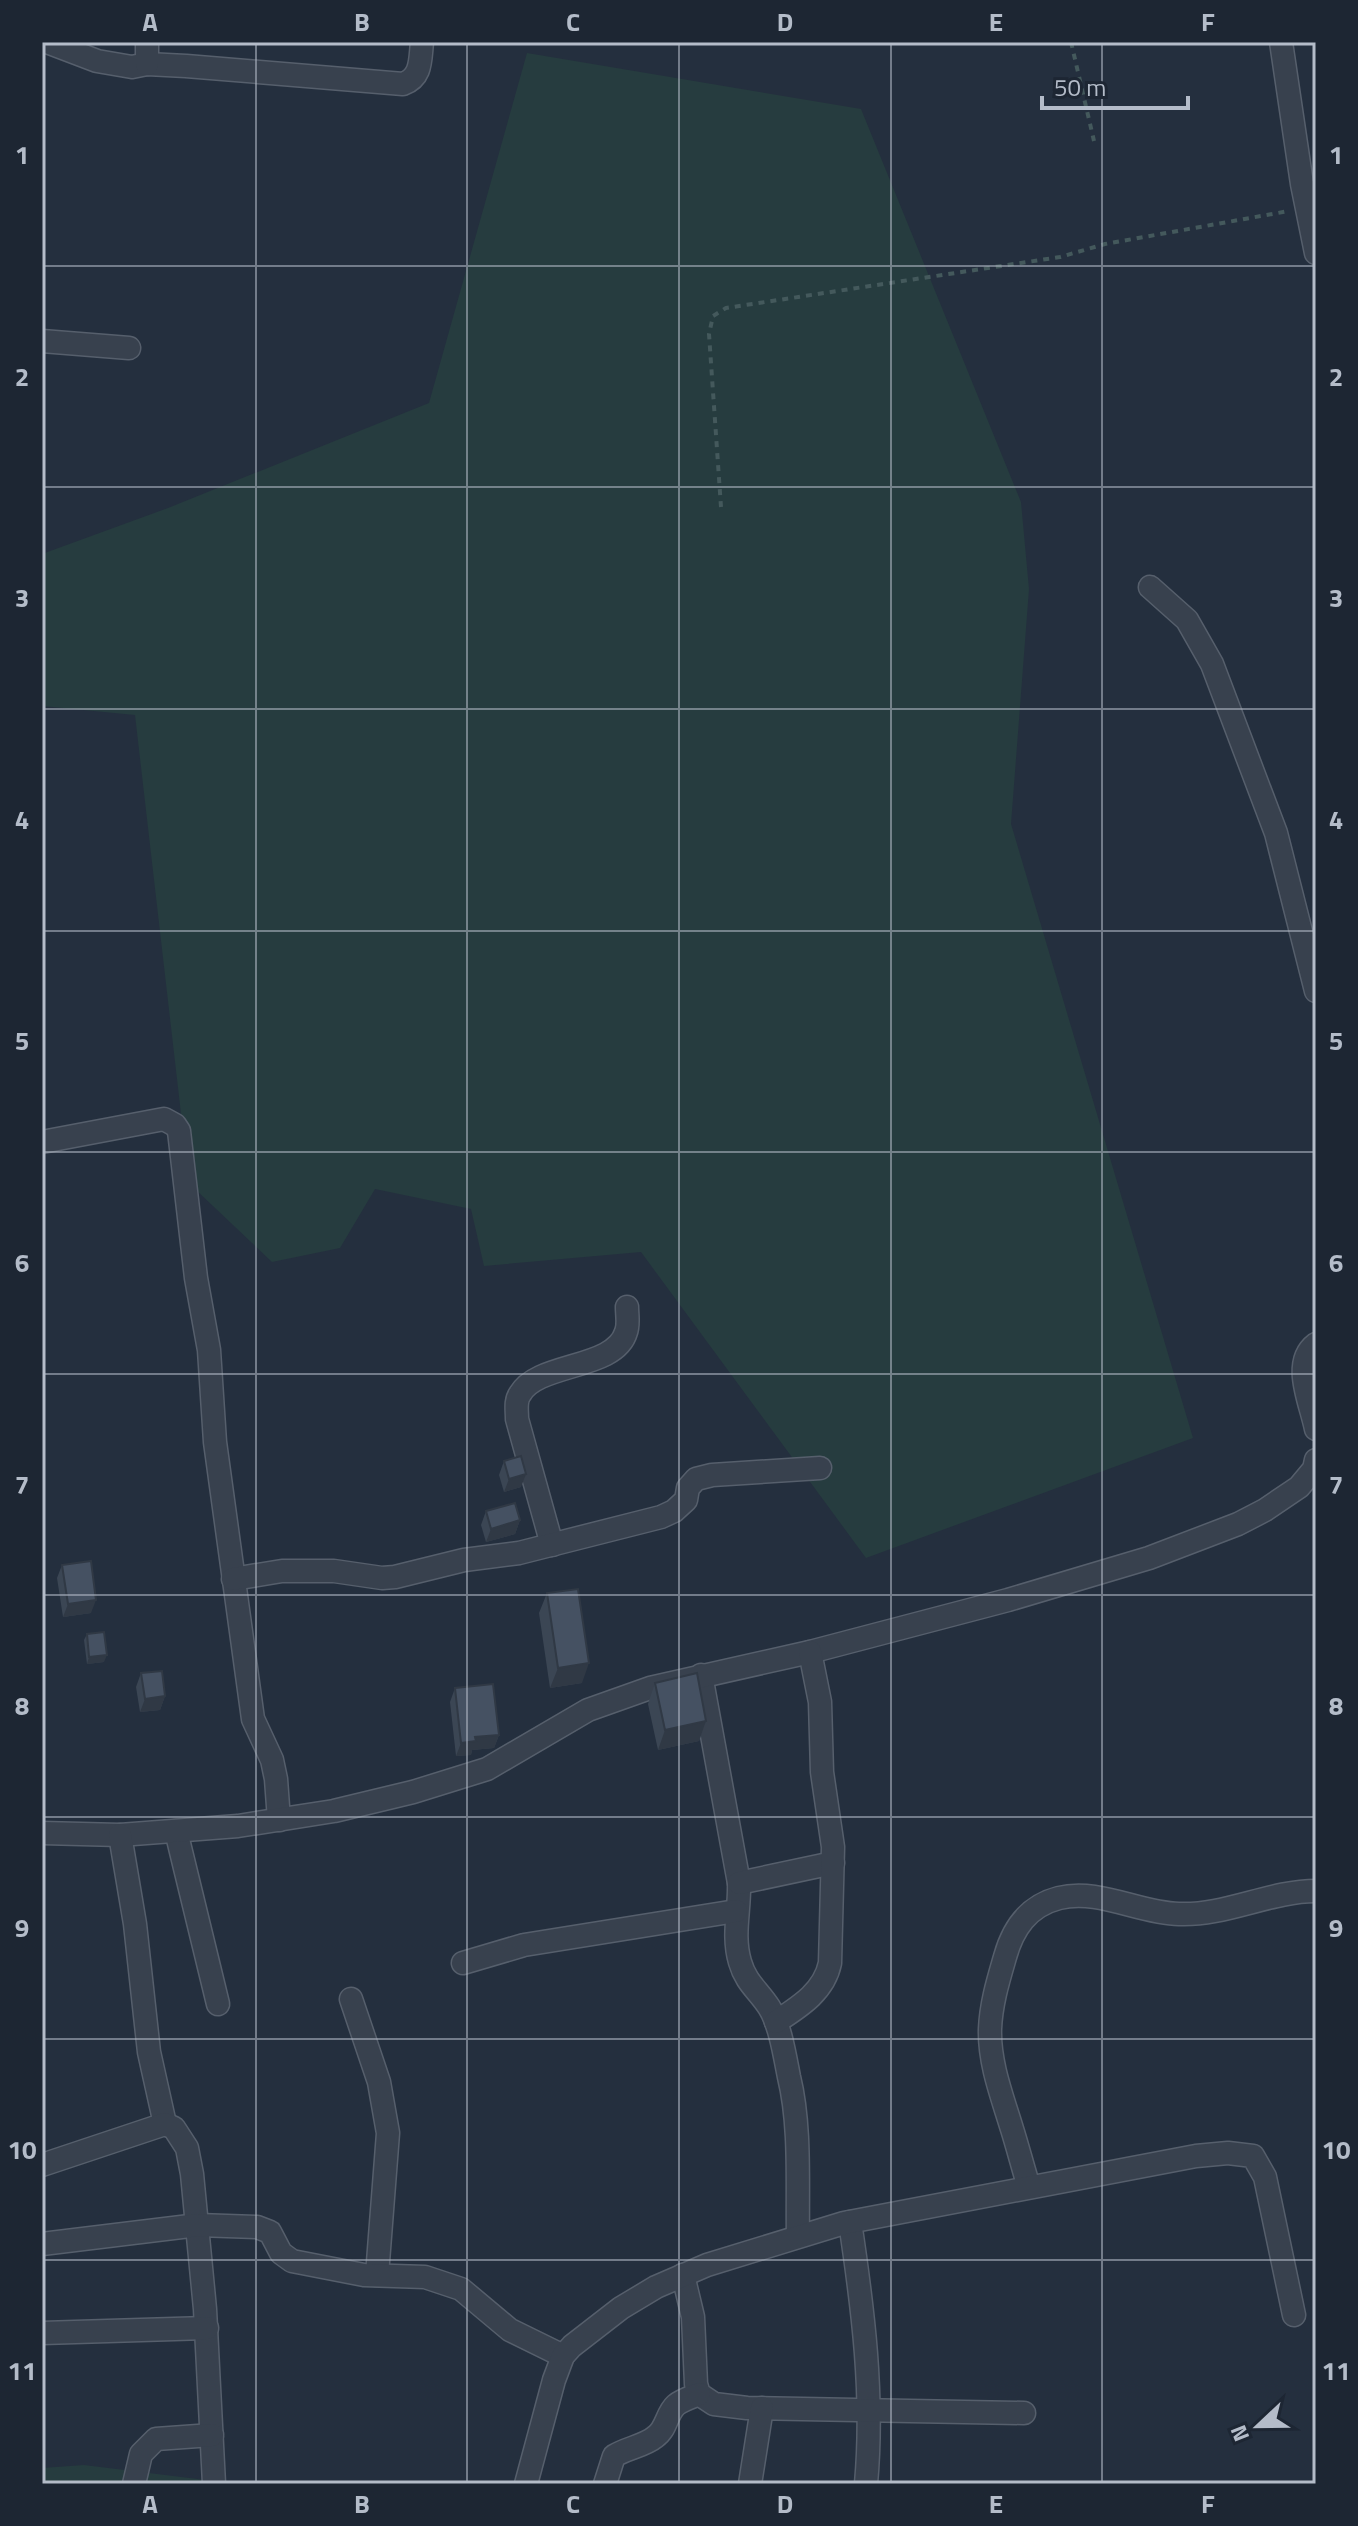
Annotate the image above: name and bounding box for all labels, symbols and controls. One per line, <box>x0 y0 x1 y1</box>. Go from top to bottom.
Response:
text: A <box>142 2 158 41</box>
text: B <box>354 2 370 41</box>
text: C <box>566 2 580 41</box>
text: D <box>777 2 793 41</box>
text: E <box>989 2 1003 41</box>
text: F <box>1201 2 1215 41</box>
scale bar <box>1042 60 1188 110</box>
text: 50 m <box>1054 69 1106 105</box>
text: 1 <box>15 135 29 174</box>
text: 1 <box>1329 135 1343 174</box>
text: 2 <box>15 357 29 396</box>
text: 2 <box>1329 357 1343 396</box>
text: 3 <box>15 578 29 617</box>
text: 3 <box>1329 578 1343 617</box>
text: 4 <box>15 800 29 839</box>
text: 4 <box>1329 800 1343 839</box>
text: 5 <box>15 1021 29 1060</box>
text: 5 <box>1329 1021 1343 1060</box>
text: 6 <box>15 1243 29 1282</box>
text: 6 <box>1329 1243 1343 1282</box>
text: 7 <box>15 1465 29 1504</box>
text: 7 <box>1329 1465 1343 1504</box>
text: 8 <box>15 1686 29 1725</box>
text: 8 <box>1329 1686 1343 1725</box>
text: 9 <box>15 1908 29 1947</box>
text: 9 <box>1329 1908 1343 1947</box>
text: 10 <box>7 2130 37 2169</box>
text: 10 <box>1321 2130 1351 2169</box>
text: 11 <box>7 2351 37 2390</box>
text: 11 <box>1321 2351 1351 2390</box>
north arrow <box>1218 2386 1298 2466</box>
text: N <box>1221 2420 1258 2447</box>
text: A <box>142 2484 158 2523</box>
text: B <box>354 2484 370 2523</box>
text: C <box>566 2484 580 2523</box>
text: D <box>777 2484 793 2523</box>
text: E <box>989 2484 1003 2523</box>
text: F <box>1201 2484 1215 2523</box>

